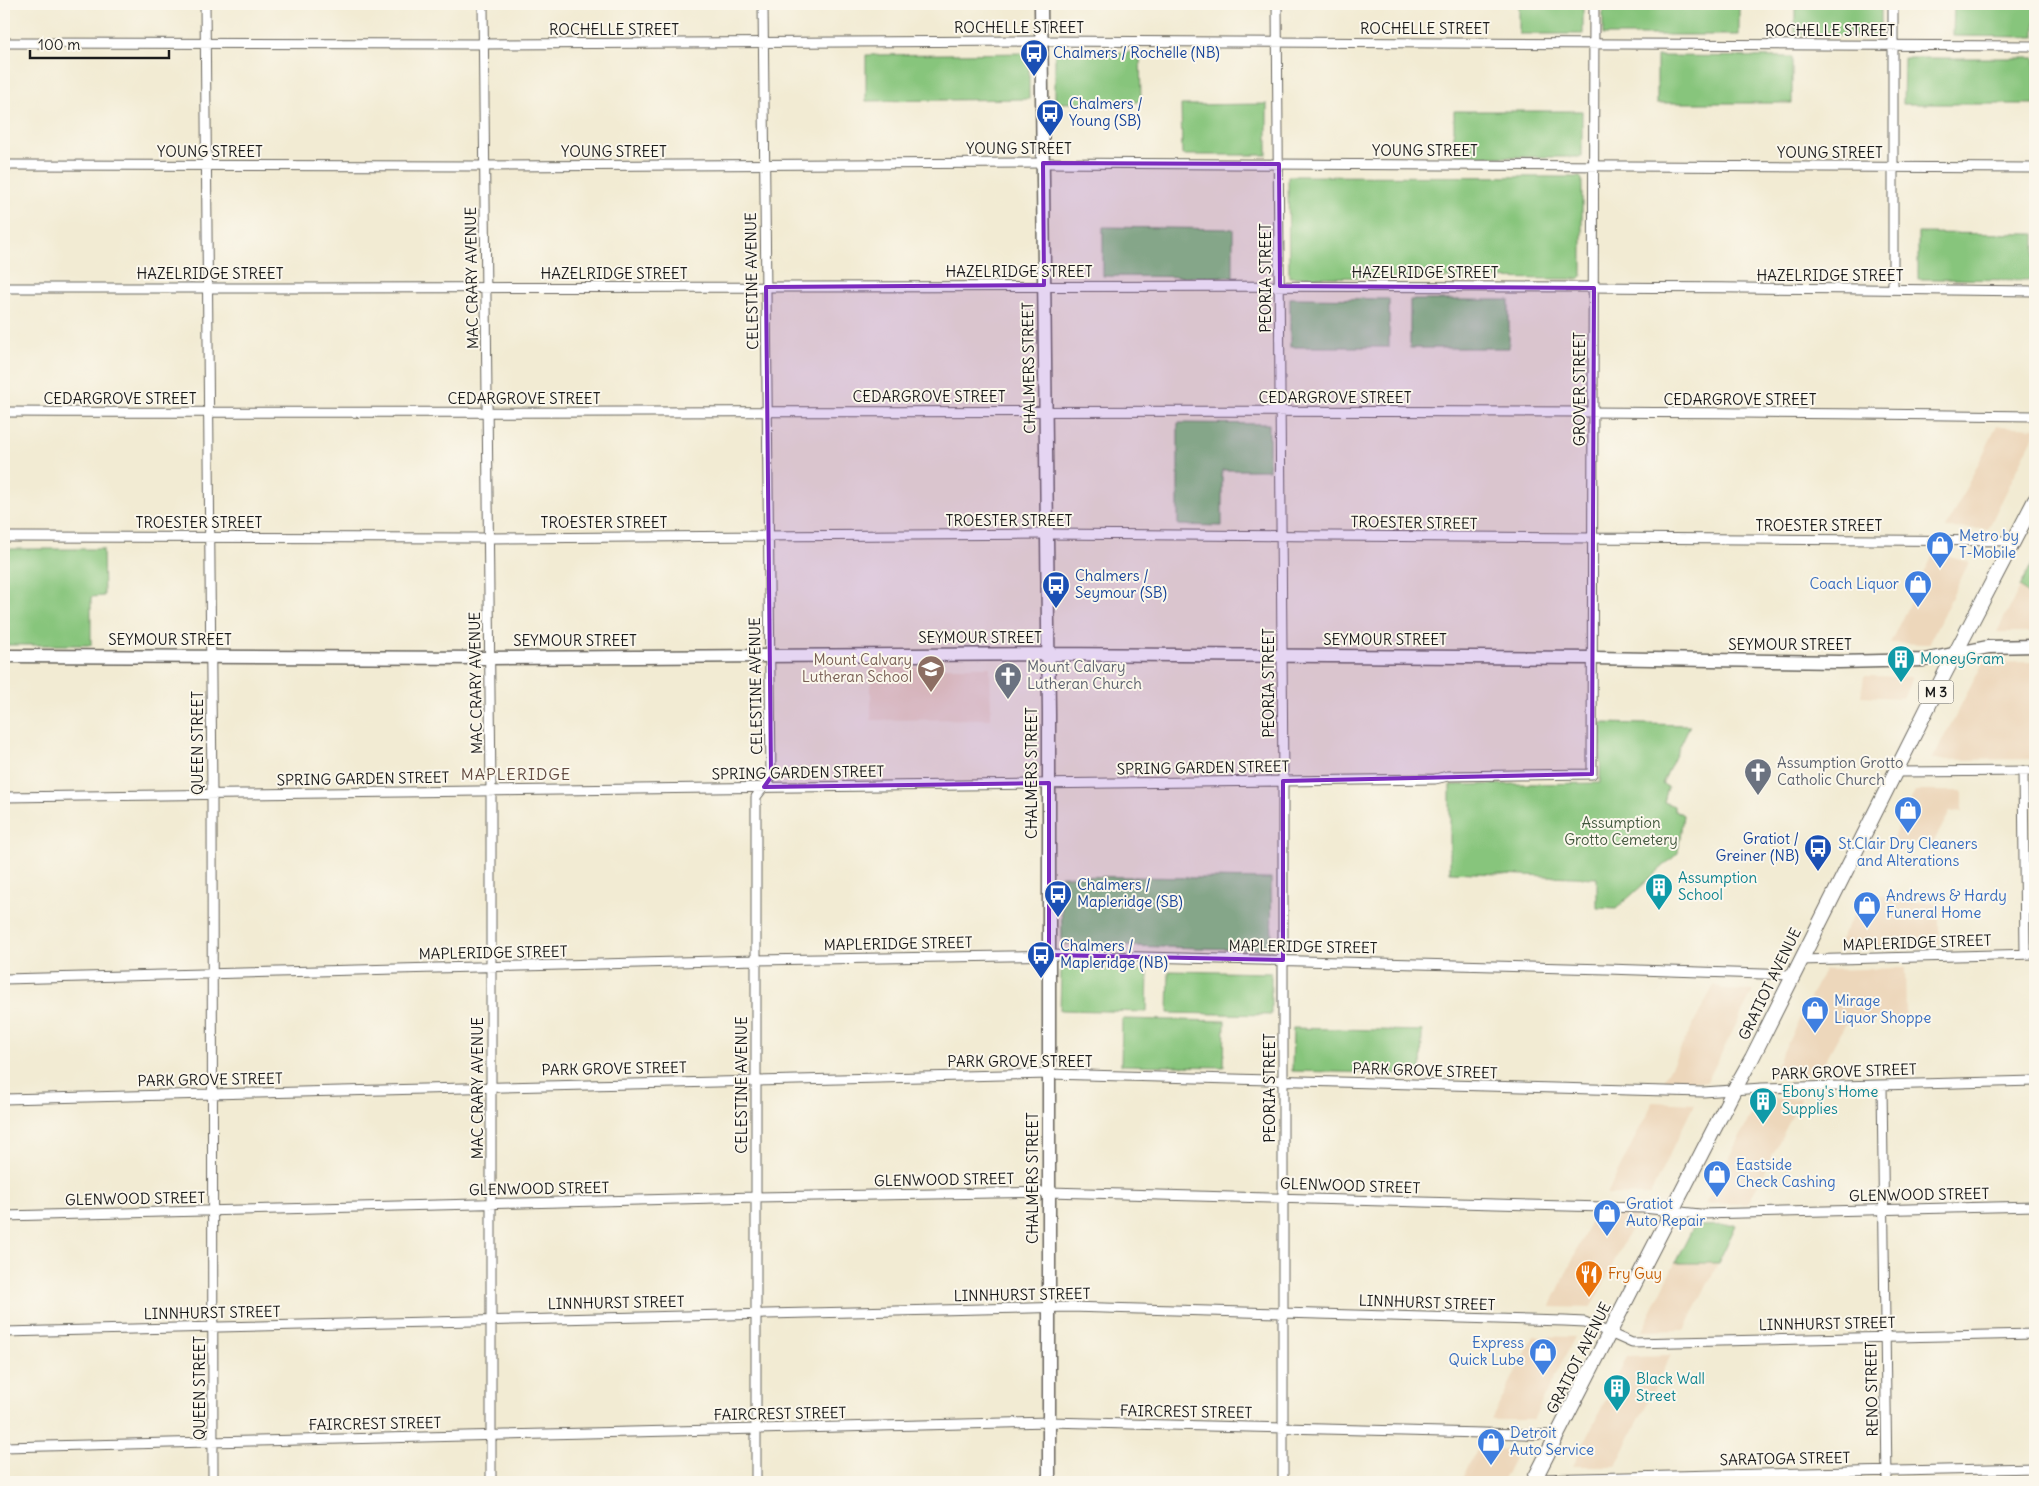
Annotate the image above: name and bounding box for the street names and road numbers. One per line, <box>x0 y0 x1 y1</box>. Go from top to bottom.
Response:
street label: ROCHELLE STREET <box>954 18 1084 37</box>
street label: ROCHELLE STREET <box>1360 19 1490 38</box>
street label: ROCHELLE STREET <box>549 20 679 39</box>
street label: ROCHELLE STREET <box>1765 21 1895 40</box>
street label: YOUNG STREET <box>966 139 1072 158</box>
street label: YOUNG STREET <box>1372 141 1478 160</box>
street label: YOUNG STREET <box>157 142 263 161</box>
street label: YOUNG STREET <box>561 142 667 161</box>
street label: YOUNG STREET <box>1777 143 1883 162</box>
street label: MAC CRARY AVENUE <box>461 206 482 349</box>
street label: CELESTINE AVENUE <box>741 212 762 350</box>
street label: PEORIA STREET <box>1256 223 1275 333</box>
street label: HAZELRIDGE STREET <box>946 262 1093 281</box>
street label: HAZELRIDGE STREET <box>1352 263 1499 282</box>
street label: HAZELRIDGE STREET <box>137 264 284 283</box>
street label: HAZELRIDGE STREET <box>541 264 688 283</box>
street label: HAZELRIDGE STREET <box>1757 266 1904 285</box>
street label: CHALMERS STREET <box>1018 302 1039 434</box>
street label: GROVER STREET <box>1570 332 1589 446</box>
street label: CEDARGROVE STREET <box>853 387 1006 406</box>
street label: CEDARGROVE STREET <box>1259 388 1412 407</box>
street label: CEDARGROVE STREET <box>44 389 197 408</box>
street label: CEDARGROVE STREET <box>448 389 601 408</box>
street label: CEDARGROVE STREET <box>1664 390 1817 409</box>
street label: TROESTER STREET <box>946 511 1073 530</box>
street label: TROESTER STREET <box>1350 512 1478 533</box>
street label: TROESTER STREET <box>136 513 263 532</box>
street label: TROESTER STREET <box>541 513 668 532</box>
street label: TROESTER STREET <box>1756 516 1883 535</box>
street label: MAC CRARY AVENUE <box>465 611 486 754</box>
street label: CELESTINE AVENUE <box>745 617 766 755</box>
street label: SEYMOUR STREET <box>918 628 1042 647</box>
street label: PEORIA STREET <box>1259 628 1278 738</box>
street label: SEYMOUR STREET <box>108 630 232 649</box>
street label: SEYMOUR STREET <box>1323 630 1447 649</box>
street label: SEYMOUR STREET <box>513 631 637 650</box>
street label: SEYMOUR STREET <box>1728 635 1852 654</box>
road number: M 3 <box>1918 680 1954 704</box>
street label: QUEEN STREET <box>188 691 207 795</box>
street label: CHALMERS STREET <box>1022 707 1041 839</box>
street label: SPRING GARDEN STREET <box>1116 756 1290 779</box>
street label: SPRING GARDEN STREET <box>711 761 885 784</box>
street label: SPRING GARDEN STREET <box>276 767 450 790</box>
street label: GRATIOT AVENUE <box>1734 924 1805 1043</box>
street label: MAPLERIDGE STREET <box>1842 930 1992 955</box>
street label: MAPLERIDGE STREET <box>823 933 973 954</box>
street label: MAPLERIDGE STREET <box>1228 936 1378 957</box>
street label: MAPLERIDGE STREET <box>418 942 568 963</box>
street label: CELESTINE AVENUE <box>732 1016 751 1154</box>
street label: MAC CRARY AVENUE <box>468 1017 487 1159</box>
street label: PEORIA STREET <box>1260 1033 1279 1143</box>
street label: PARK GROVE STREET <box>947 1052 1093 1071</box>
street label: PARK GROVE STREET <box>541 1058 687 1079</box>
street label: PARK GROVE STREET <box>1352 1058 1498 1083</box>
street label: PARK GROVE STREET <box>1771 1059 1917 1084</box>
street label: PARK GROVE STREET <box>137 1069 283 1090</box>
street label: CHALMERS STREET <box>1023 1112 1042 1244</box>
street label: GLENWOOD STREET <box>874 1169 1014 1190</box>
street label: GLENWOOD STREET <box>1280 1174 1421 1197</box>
street label: GLENWOOD STREET <box>469 1178 609 1199</box>
street label: GLENWOOD STREET <box>1849 1184 1989 1205</box>
street label: GLENWOOD STREET <box>65 1188 205 1209</box>
street label: LINNHURST STREET <box>953 1284 1091 1305</box>
street label: LINNHURST STREET <box>1358 1291 1496 1314</box>
street label: LINNHURST STREET <box>547 1292 685 1313</box>
street label: GRATIOT AVENUE <box>1542 1299 1615 1417</box>
street label: LINNHURST STREET <box>143 1302 281 1323</box>
street label: LINNHURST STREET <box>1758 1313 1896 1334</box>
street label: QUEEN STREET <box>190 1336 209 1440</box>
street label: RENO STREET <box>1861 1341 1882 1437</box>
street label: FAIRCREST STREET <box>1120 1401 1253 1422</box>
street label: FAIRCREST STREET <box>714 1403 847 1424</box>
street label: FAIRCREST STREET <box>309 1413 442 1434</box>
street label: SARATOGA STREET <box>1720 1448 1851 1469</box>

